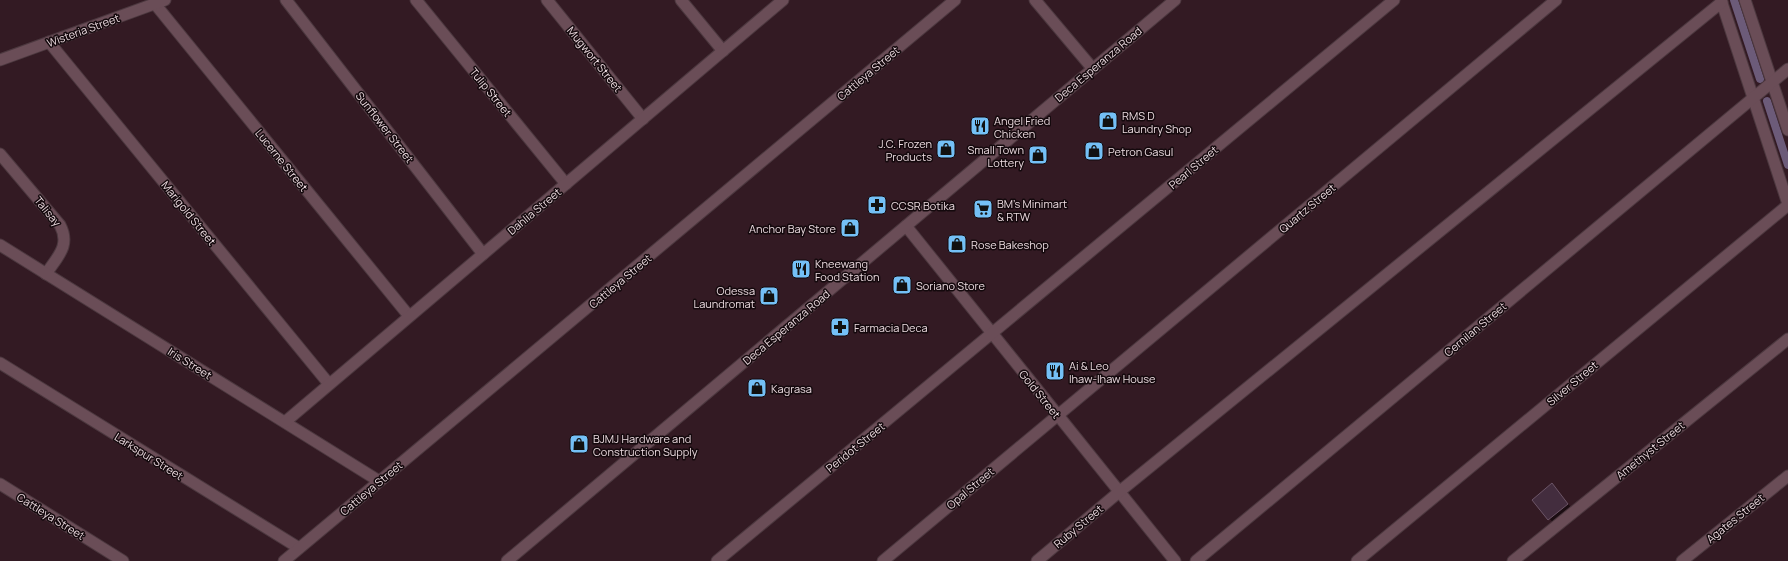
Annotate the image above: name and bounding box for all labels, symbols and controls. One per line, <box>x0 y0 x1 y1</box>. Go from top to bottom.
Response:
street label: Wisteria Street <box>45 10 121 50</box>
street label: Mugwort Street <box>564 23 626 95</box>
street label: Deca Esperanza Road <box>1051 23 1145 105</box>
street label: Cattleya Street <box>834 42 902 104</box>
street label: Tulip Street <box>467 64 515 120</box>
street label: Sunflower Street <box>353 88 417 166</box>
place label: RMS D Laundry Shop <box>1122 108 1192 136</box>
shop icon: RMS D Laundry Shop <box>1097 110 1119 132</box>
place label: Angel Fried Chicken <box>994 113 1050 141</box>
restaurant icon: Angel Fried Chicken <box>969 115 991 137</box>
street label: Lucerne Street <box>252 126 312 194</box>
place label: J.C. Frozen Products <box>878 136 932 164</box>
shop icon: J.C. Frozen Products <box>935 138 957 160</box>
shop icon: Petron Gasul <box>1083 140 1105 162</box>
place label: Small Town Lottery <box>967 142 1024 170</box>
street label: Pearl Street <box>1165 142 1221 192</box>
shop icon: Small Town Lottery <box>1027 144 1049 166</box>
place label: Petron Gasul <box>1108 144 1173 159</box>
street label: Marigold Street <box>158 178 220 248</box>
street label: Quartz Street <box>1276 180 1338 236</box>
street label: Dahlia Street <box>504 184 564 238</box>
street label: Talisay <box>31 193 65 229</box>
pharmacy icon: CCSR Botika <box>866 194 888 216</box>
place label: BM's Minimart & RTW <box>997 196 1067 224</box>
place label: CCSR Botika <box>891 198 955 213</box>
supermarket icon: BM's Minimart & RTW <box>972 198 994 220</box>
shop icon: Anchor Bay Store <box>839 217 861 239</box>
place label: Anchor Bay Store <box>749 221 837 236</box>
shop icon: Rose Bakeshop <box>946 233 968 255</box>
place label: Rose Bakeshop <box>971 237 1049 252</box>
street label: Cattleya Street <box>586 250 654 312</box>
place label: Kneewang Food Station <box>815 256 879 284</box>
restaurant icon: Kneewang Food Station <box>790 258 812 280</box>
shop icon: Soriano Store <box>891 274 913 296</box>
place label: Soriano Store <box>916 278 985 293</box>
place label: Odessa Laundromat <box>694 283 755 311</box>
shop icon: Odessa Laundromat <box>758 285 780 307</box>
street label: Deca Esperanza Road <box>739 286 833 368</box>
street label: Cernilan Street <box>1441 298 1509 360</box>
pharmacy icon: Farmacia Deca <box>829 316 851 338</box>
place label: Farmacia Deca <box>854 320 928 335</box>
street label: Iris Street <box>165 344 215 382</box>
street label: Silver Street <box>1543 357 1601 409</box>
place label: Ai & Leo Ihaw-Ihaw House <box>1069 358 1156 386</box>
restaurant icon: Ai & Leo Ihaw-Ihaw House <box>1044 360 1066 382</box>
street label: Gold Street <box>1016 367 1064 421</box>
shop icon: Kagrasa <box>746 377 768 399</box>
place label: Kagrasa <box>771 381 812 396</box>
street label: Amethyst Street <box>1613 418 1687 482</box>
street label: Peridot Street <box>822 419 888 475</box>
street label: Larkspur Street <box>112 429 186 483</box>
place label: BJMJ Hardware and Construction Supply <box>593 431 698 459</box>
shop icon: BJMJ Hardware and Construction Supply <box>568 433 590 455</box>
street label: Cattleya Street <box>337 457 405 519</box>
street label: Opal Street <box>943 464 997 512</box>
street label: Cattleya Street <box>14 489 88 543</box>
street label: Agates Street <box>1703 490 1767 546</box>
street label: Ruby Street <box>1050 501 1106 551</box>

